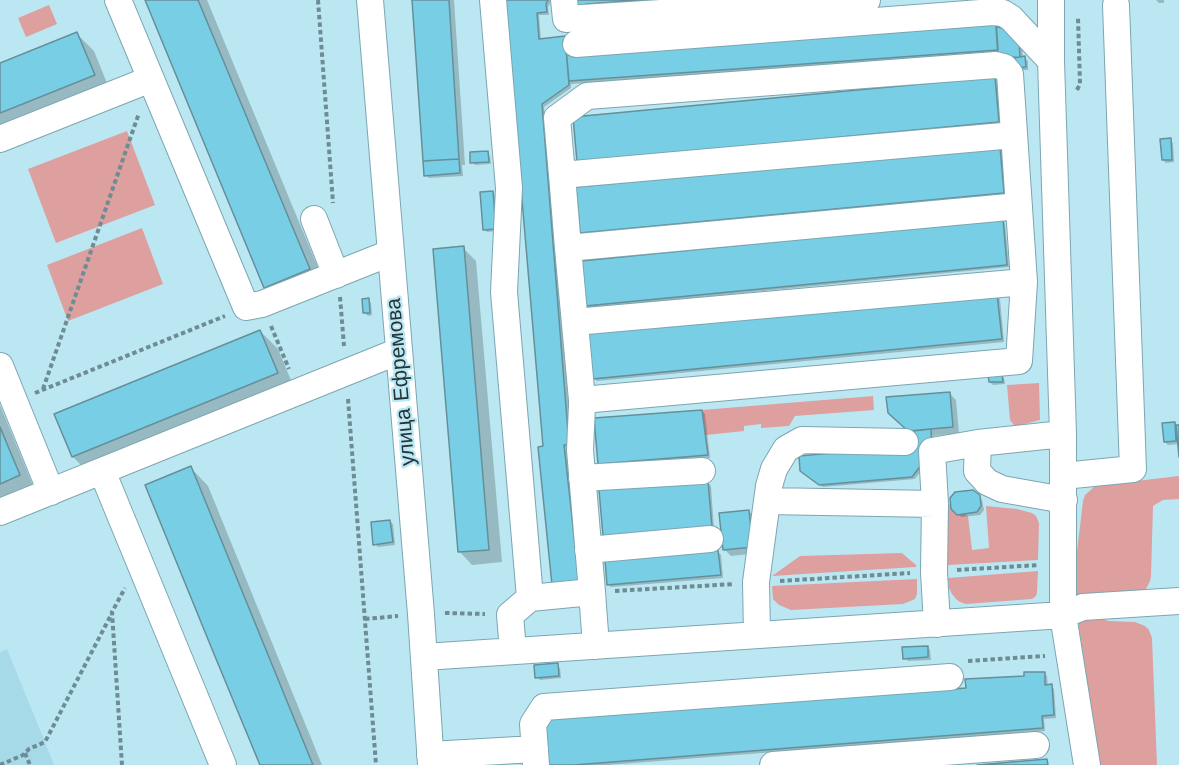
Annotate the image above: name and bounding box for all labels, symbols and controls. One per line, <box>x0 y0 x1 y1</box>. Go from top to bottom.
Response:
street label: улица Ефремова <box>381 297 421 467</box>

